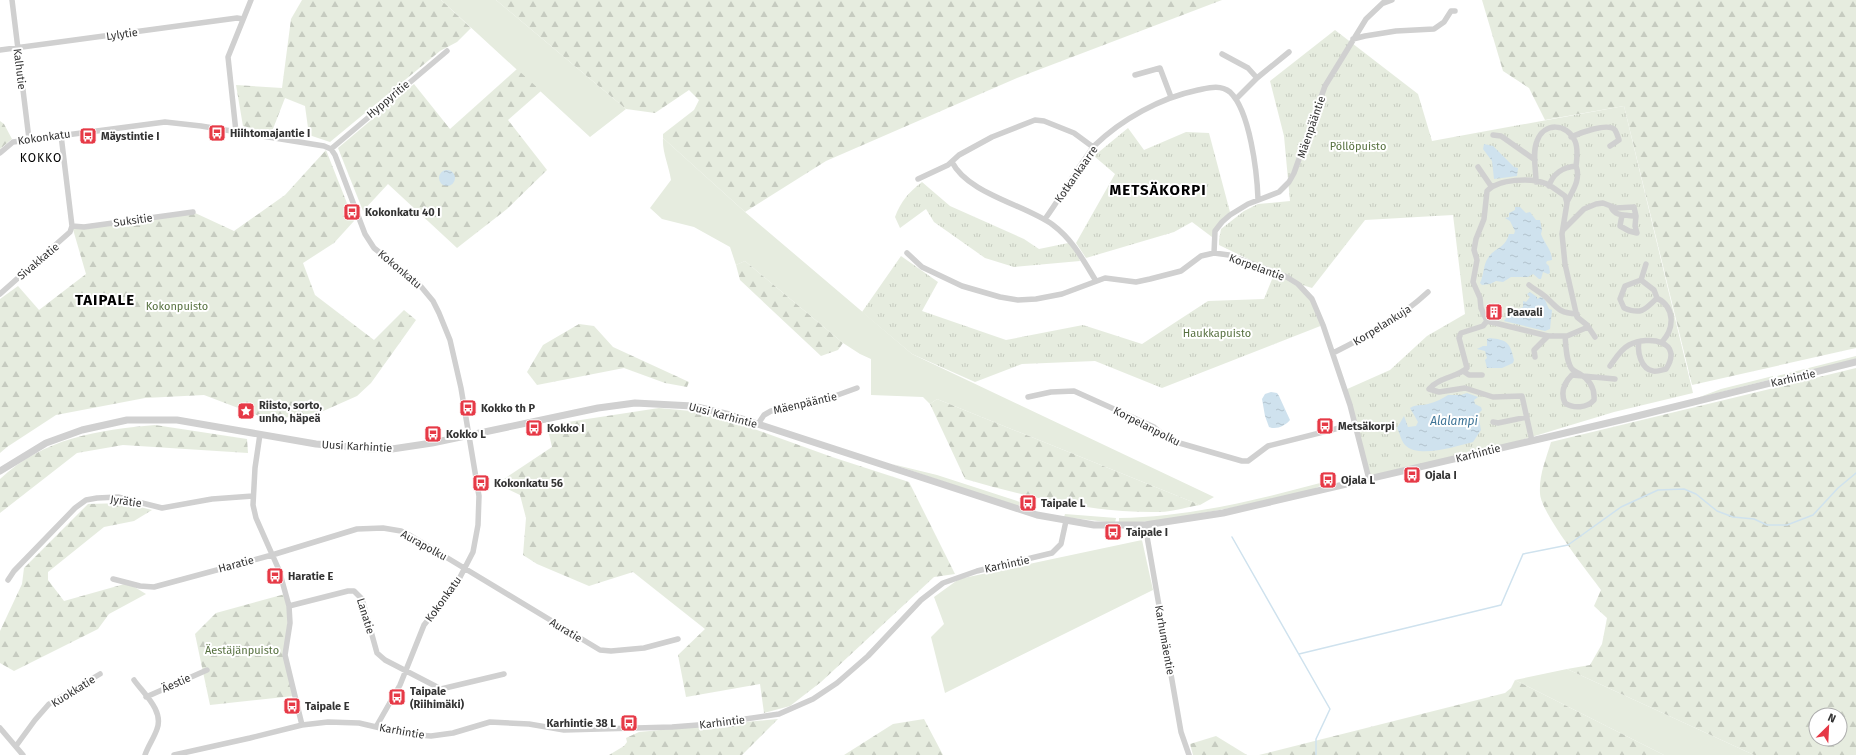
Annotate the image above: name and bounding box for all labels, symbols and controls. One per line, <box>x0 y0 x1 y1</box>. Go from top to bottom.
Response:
street label: Lylytie <box>105 26 139 43</box>
street label: Kalhutie <box>11 48 28 90</box>
street label: Hyppyritie <box>364 78 412 121</box>
street label: Mäenpääntie <box>1295 94 1328 160</box>
bus stop icon: Hiihtomajantie I <box>207 123 227 143</box>
bus stop icon: Mäystintie I <box>78 126 98 146</box>
street label: Kokonkatu <box>17 127 71 148</box>
place label: Hiihtomajantie I <box>230 127 310 140</box>
place label: Mäystintie I <box>101 130 159 143</box>
park label: Pöllöpuisto <box>1330 140 1386 153</box>
street label: Kotkankaarre <box>1052 143 1101 205</box>
district label: KOKKO <box>20 151 62 165</box>
district label: METSÄKORPI <box>1109 181 1207 199</box>
bus stop icon: Kokonkatu 40 I <box>342 202 362 222</box>
place label: Kokonkatu 40 I <box>365 206 440 219</box>
street label: Suksitie <box>113 211 153 230</box>
street label: Sivakkatie <box>15 240 62 283</box>
street label: Kokonkatu <box>375 247 424 291</box>
street label: Korpelantie <box>1227 251 1286 284</box>
district label: TAIPALE <box>75 291 135 309</box>
park label: Kokonpuisto <box>146 300 208 313</box>
street label: Korpelankuja <box>1351 302 1414 348</box>
building icon: Paavali <box>1484 302 1504 322</box>
place label: Paavali <box>1507 306 1543 319</box>
park label: Haukkapuisto <box>1183 327 1251 340</box>
street label: Karhintie <box>1769 367 1817 390</box>
street label: Mäenpääntie <box>772 390 838 417</box>
bus stop icon: Kokko th P <box>458 398 478 418</box>
place label: Riisto, sorto, unho, häpeä <box>259 399 322 425</box>
street label: Uusi Karhintie <box>687 400 759 431</box>
place icon: Riisto, sorto, unho, häpeä <box>236 401 256 421</box>
place label: Kokko th P <box>481 402 535 415</box>
street label: Korpelanpolku <box>1111 404 1182 449</box>
water label: Alalampi <box>1429 414 1479 428</box>
bus stop icon: Metsäkorpi <box>1315 416 1335 436</box>
bus stop icon: Kokko I <box>524 418 544 438</box>
place label: Metsäkorpi <box>1338 420 1395 433</box>
place label: Kokko I <box>547 422 584 435</box>
bus stop icon: Kokko L <box>423 424 443 444</box>
place label: Kokko L <box>446 428 486 441</box>
street label: Uusi Karhintie <box>321 438 393 455</box>
street label: Karhintie <box>1454 442 1502 465</box>
bus stop icon: Ojala I <box>1402 465 1422 485</box>
place label: Ojala I <box>1425 469 1457 482</box>
bus stop icon: Ojala L <box>1318 470 1338 490</box>
bus stop icon: Kokonkatu 56 <box>471 473 491 493</box>
place label: Ojala L <box>1341 474 1375 487</box>
place label: Kokonkatu 56 <box>494 477 563 490</box>
street label: Jyrätie <box>109 493 143 510</box>
bus stop icon: Taipale L <box>1018 493 1038 513</box>
place label: Taipale L <box>1041 497 1086 510</box>
bus stop icon: Taipale I <box>1103 522 1123 542</box>
place label: Taipale I <box>1126 526 1168 539</box>
street label: Aurapolku <box>398 527 449 563</box>
street label: Haratie <box>217 553 255 575</box>
street label: Karhintie <box>983 553 1031 576</box>
bus stop icon: Haratie E <box>265 566 285 586</box>
place label: Haratie E <box>288 570 333 583</box>
street label: Kokonkatu <box>423 574 464 625</box>
street label: Lanatie <box>354 597 377 636</box>
street label: Karhumäentie <box>1152 604 1177 676</box>
street label: Auratie <box>547 616 584 645</box>
park label: Äestäjänpuisto <box>205 643 279 657</box>
street label: Äestie <box>159 670 193 696</box>
street label: Kuokkatie <box>49 673 98 710</box>
place label: Taipale (Riihimäki) <box>410 685 465 711</box>
bus stop icon: Taipale (Riihimäki) <box>387 687 407 707</box>
bus stop icon: Taipale E <box>282 696 302 716</box>
place label: Taipale E <box>305 700 350 713</box>
north arrow <box>1808 707 1848 747</box>
text: N <box>1826 711 1838 726</box>
bus stop icon: Karhintie 38 L <box>619 713 639 733</box>
street label: Karhintie <box>699 713 746 732</box>
place label: Karhintie 38 L <box>547 717 616 730</box>
street label: Karhintie <box>378 721 426 742</box>

